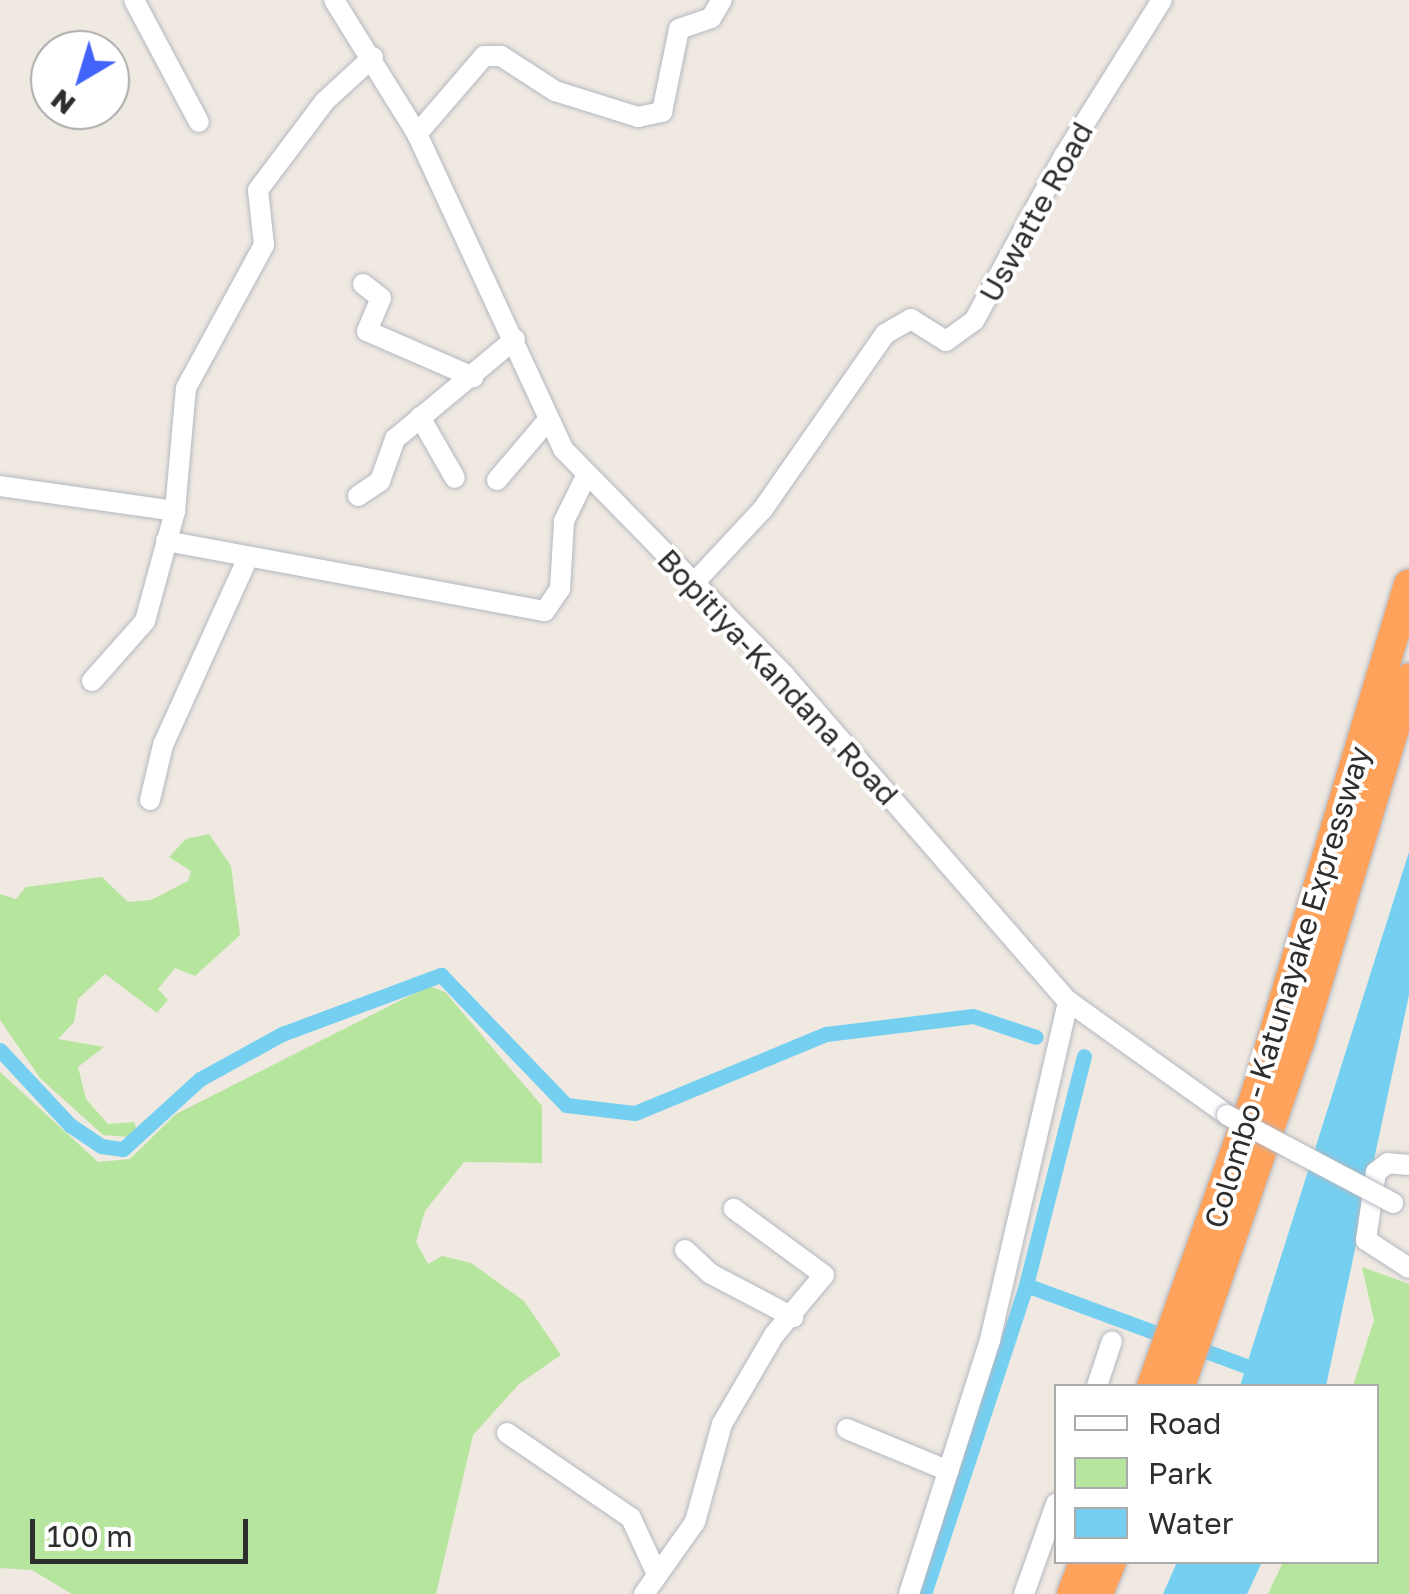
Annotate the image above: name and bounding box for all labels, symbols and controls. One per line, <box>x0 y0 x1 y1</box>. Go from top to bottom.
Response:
north arrow <box>30 30 130 130</box>
text: N <box>44 83 81 122</box>
street label: Uswatte Road <box>972 116 1100 308</box>
street label: Bopitiya-Kandana Road <box>650 542 906 812</box>
street label: Colombo - Katunayake Expressway <box>1196 742 1378 1232</box>
legend <box>1054 1384 1379 1564</box>
text: Road <box>1148 1405 1222 1441</box>
text: Park <box>1148 1455 1213 1491</box>
scale bar <box>35 1499 252 1561</box>
text: Water <box>1148 1505 1233 1541</box>
text: 100 m <box>47 1518 133 1554</box>

